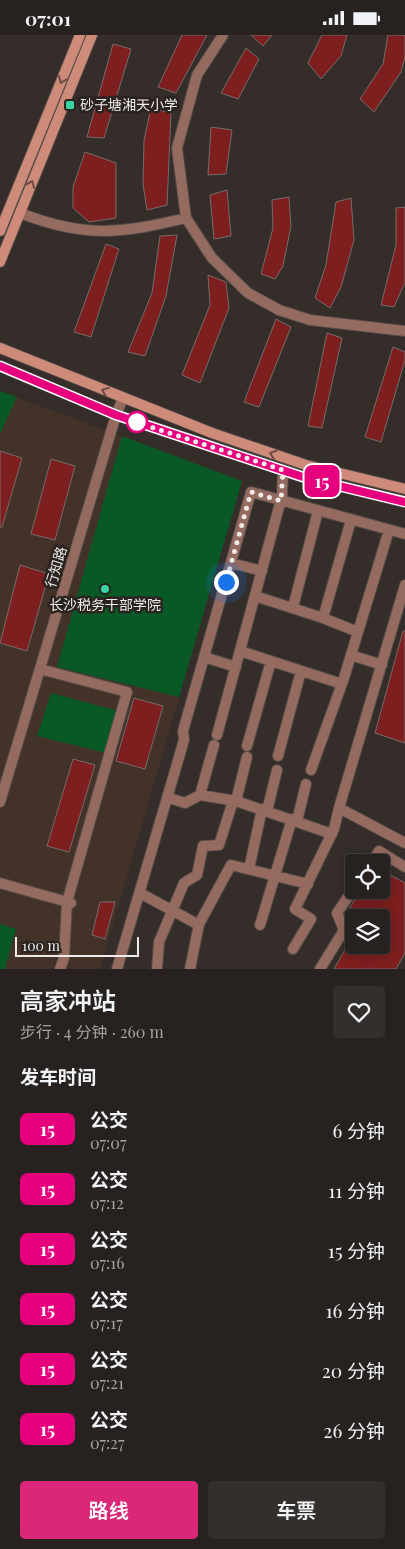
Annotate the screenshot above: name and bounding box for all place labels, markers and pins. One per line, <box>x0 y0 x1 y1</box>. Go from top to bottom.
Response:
place label: 砂子塘湘天小学 <box>80 95 178 114</box>
marker: 砂子塘湘天小学 <box>64 99 76 111</box>
unlabelled marker <box>126 411 148 433</box>
marker: 长沙税务干部学院 <box>99 583 111 595</box>
place label: 长沙税务干部学院 <box>49 595 161 614</box>

